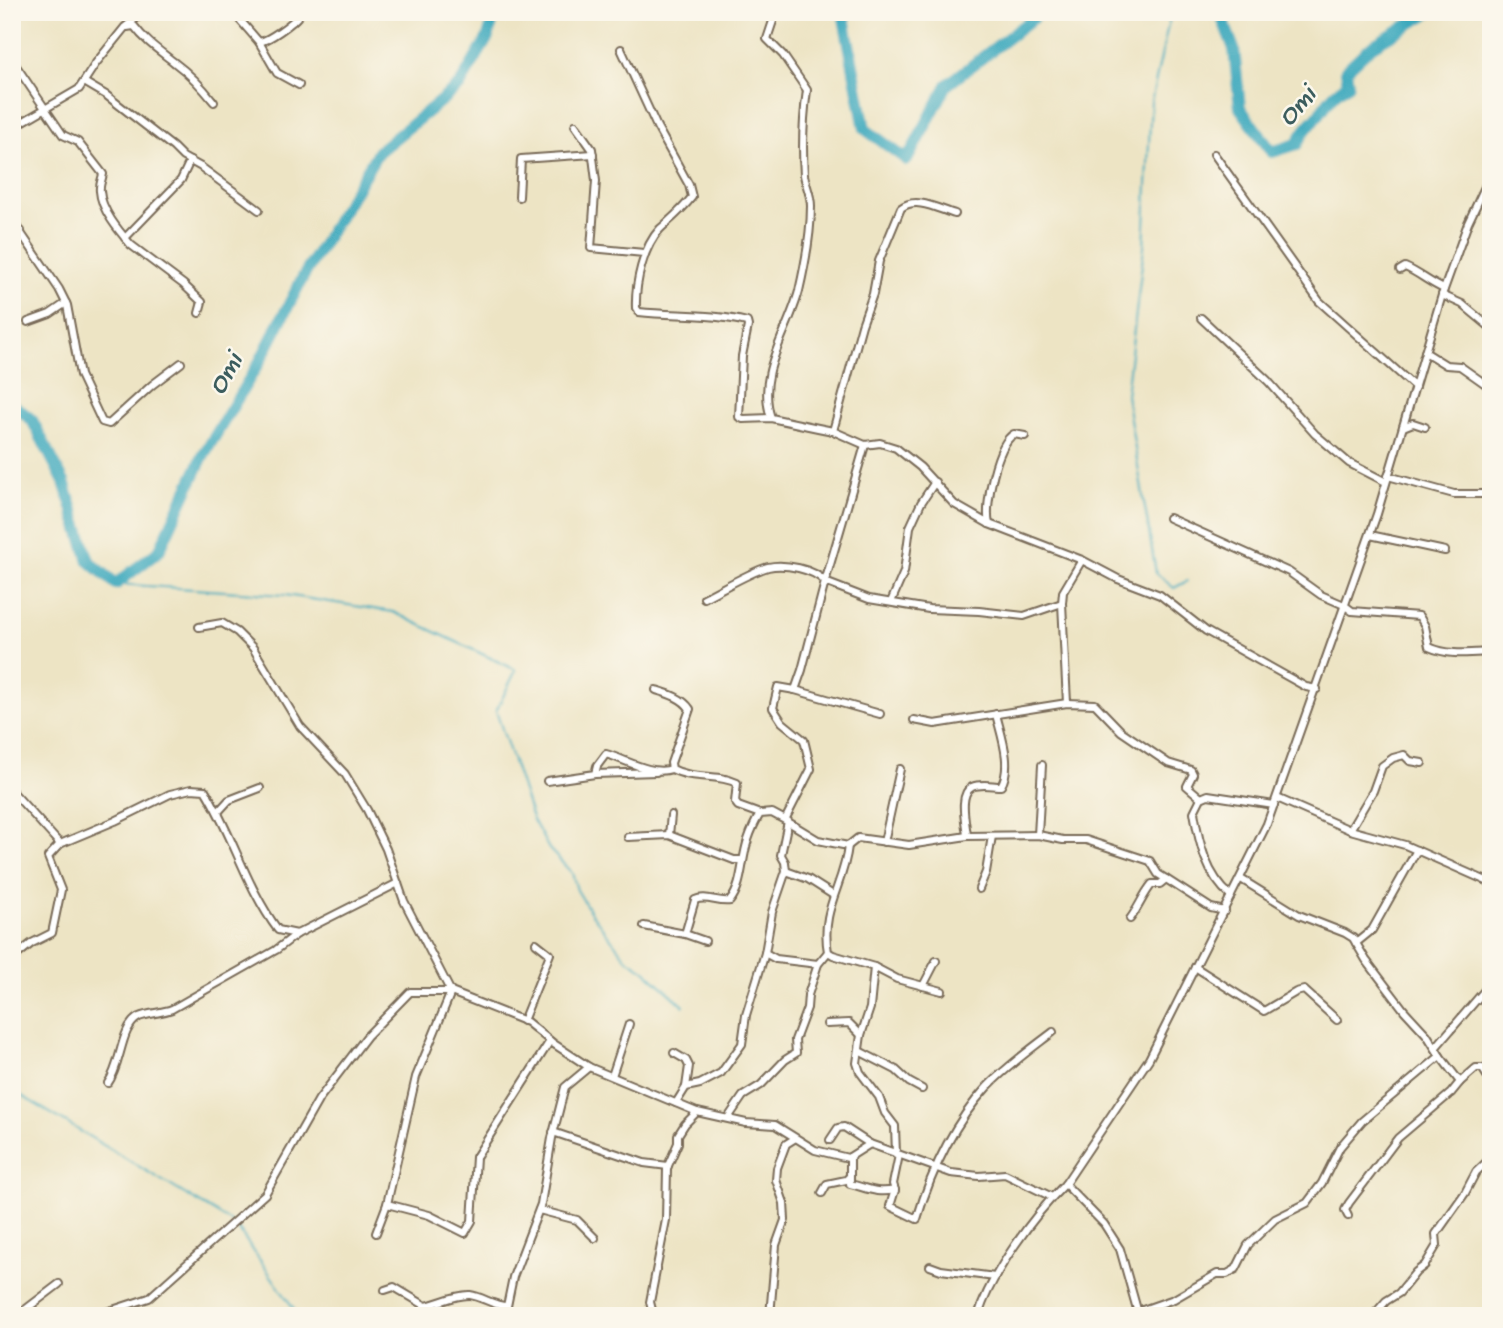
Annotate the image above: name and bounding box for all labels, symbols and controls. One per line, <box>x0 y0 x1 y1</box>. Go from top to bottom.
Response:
water label: Omi <box>1272 78 1327 134</box>
water label: Omi <box>202 345 253 401</box>

